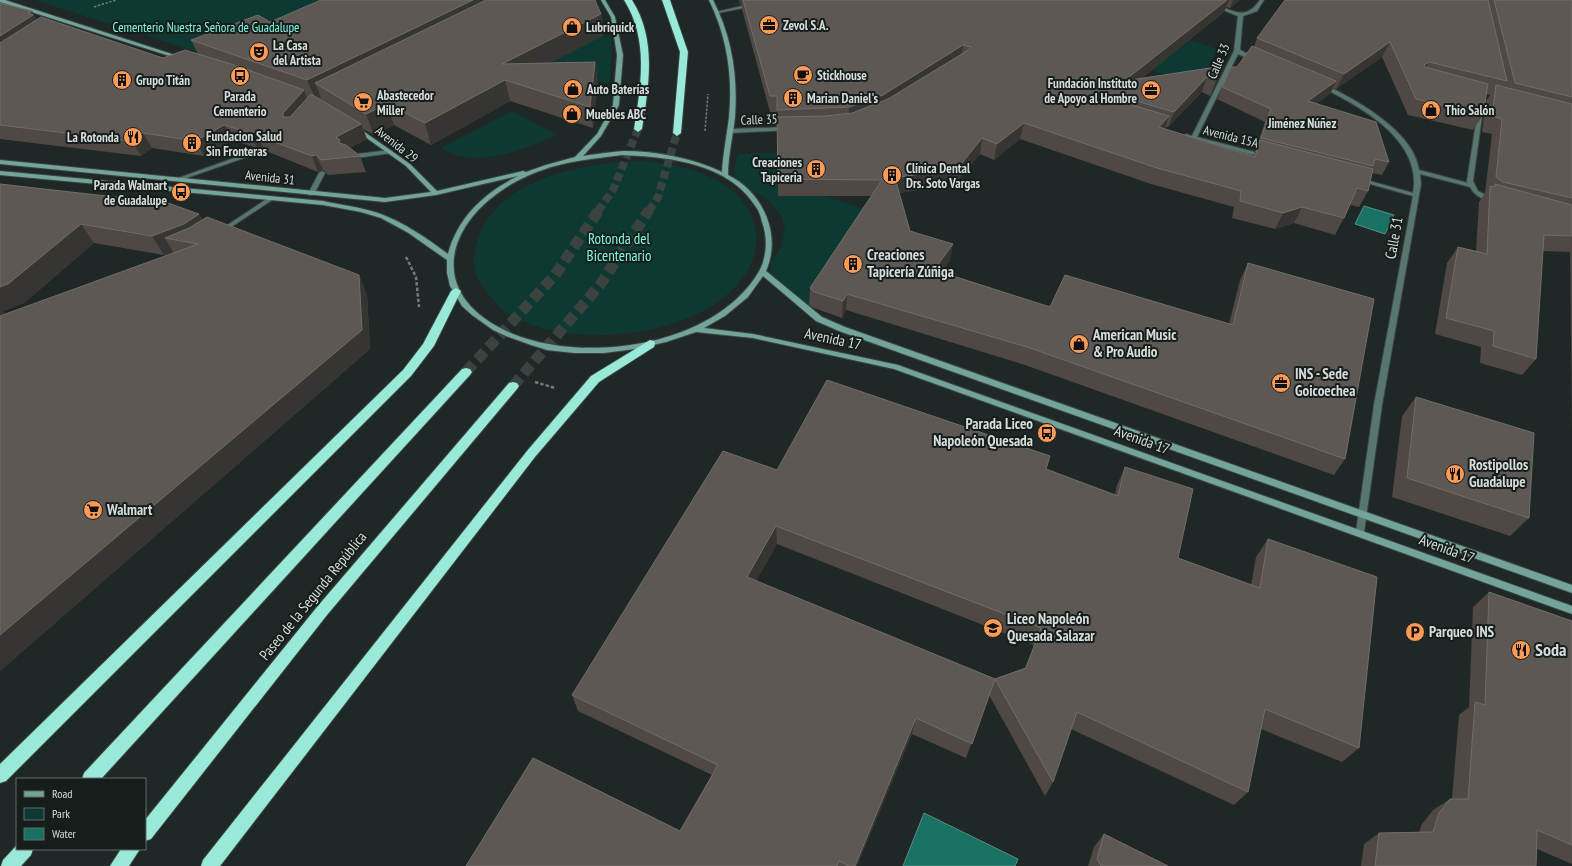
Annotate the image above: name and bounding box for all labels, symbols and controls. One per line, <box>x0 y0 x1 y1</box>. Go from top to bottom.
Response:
office icon: Zevol S.A. <box>758 14 780 36</box>
shop icon: Lubriquick <box>561 16 583 38</box>
place label: Zevol S.A. <box>783 17 829 34</box>
park label: Cementerio Nuestra Señora de Guadalupe <box>113 19 299 36</box>
place label: Lubriquick <box>586 19 635 36</box>
place label: La Casa del Artista <box>273 37 321 69</box>
theatre icon: La Casa del Artista <box>248 41 270 63</box>
street label: Calle 33 <box>1203 41 1234 81</box>
cafe icon: Stickhouse <box>792 64 814 86</box>
bus stop icon: Parada Cementerio <box>229 65 251 87</box>
place label: Stickhouse <box>817 67 867 84</box>
building icon: Grupo Titán <box>111 69 133 91</box>
place label: Grupo Titán <box>136 72 190 89</box>
place label: Fundación Instituto de Apoyo al Hombre <box>1044 75 1137 107</box>
shop icon: Auto Baterías <box>562 78 584 100</box>
office icon: Fundación Instituto de Apoyo al Hombre <box>1140 79 1162 101</box>
place label: Auto Baterías <box>586 81 650 98</box>
place label: Abastecedor Miller <box>376 87 434 119</box>
building icon: Marian Daniel's <box>782 87 804 109</box>
place label: Parada Cementerio <box>213 88 267 120</box>
place label: Marian Daniel's <box>807 90 878 107</box>
supermarket icon: Abastecedor Miller <box>352 91 374 113</box>
shop icon: Thio Salón <box>1420 99 1442 121</box>
place label: Thio Salón <box>1445 102 1494 119</box>
shop icon: Muebles ABC <box>561 103 583 125</box>
place label: Muebles ABC <box>586 106 646 123</box>
street label: Calle 35 <box>740 110 778 129</box>
district label: Jiménez Núñez <box>1267 115 1336 132</box>
street label: Avenida 15A <box>1202 121 1261 152</box>
street label: Avenida 29 <box>372 122 422 167</box>
restaurant icon: La Rotonda <box>122 126 144 148</box>
place label: Fundacion Salud Sin Fronteras <box>206 128 282 160</box>
place label: La Rotonda <box>67 129 119 146</box>
building icon: Fundacion Salud Sin Fronteras <box>181 132 203 154</box>
place label: Creaciones Tapiceria <box>752 154 802 186</box>
building icon: Creaciones Tapiceria <box>805 158 827 180</box>
place label: Clínica Dental Drs. Soto Vargas <box>906 160 981 192</box>
building icon: Clínica Dental Drs. Soto Vargas <box>881 164 903 186</box>
street label: Avenida 31 <box>244 166 296 189</box>
place label: Parada Walmart de Guadalupe <box>94 177 167 209</box>
bus stop icon: Parada Walmart de Guadalupe <box>170 181 192 203</box>
street label: Calle 31 <box>1380 215 1407 261</box>
park label: Rotonda del Bicentenario <box>587 229 651 265</box>
place label: Creaciones Tapicería Zúñiga <box>867 245 954 281</box>
building icon: Creaciones Tapicería Zúñiga <box>842 253 864 275</box>
street label: Avenida 17 <box>803 323 863 354</box>
place label: American Music & Pro Audio <box>1092 325 1177 361</box>
shop icon: American Music & Pro Audio <box>1068 333 1090 355</box>
place label: INS - Sede Goicoechea <box>1295 364 1355 400</box>
office icon: INS - Sede Goicoechea <box>1270 372 1292 394</box>
place label: Parada Liceo Napoleón Quesada <box>933 414 1033 450</box>
street label: Avenida 17 <box>1112 421 1173 458</box>
bus stop icon: Parada Liceo Napoleón Quesada <box>1036 422 1058 444</box>
place label: Rostipollos Guadalupe <box>1469 455 1528 491</box>
restaurant icon: Rostipollos Guadalupe <box>1444 463 1466 485</box>
supermarket icon: Walmart <box>82 499 104 521</box>
place label: Walmart <box>106 500 153 519</box>
street label: Paseo de la Segunda República <box>255 528 370 664</box>
street label: Avenida 17 <box>1417 530 1478 567</box>
place label: Liceo Napoleón Quesada Salazar <box>1007 609 1095 645</box>
school or university icon: Liceo Napoleón Quesada Salazar <box>982 617 1004 639</box>
parking icon: Parqueo INS <box>1404 621 1426 643</box>
place label: Parqueo INS <box>1429 622 1495 641</box>
place label: Soda <box>1535 638 1566 661</box>
restaurant icon: Soda <box>1510 639 1532 661</box>
legend <box>16 778 146 850</box>
text: Road <box>52 786 72 801</box>
text: Park <box>52 806 70 821</box>
text: Water <box>52 826 77 841</box>

